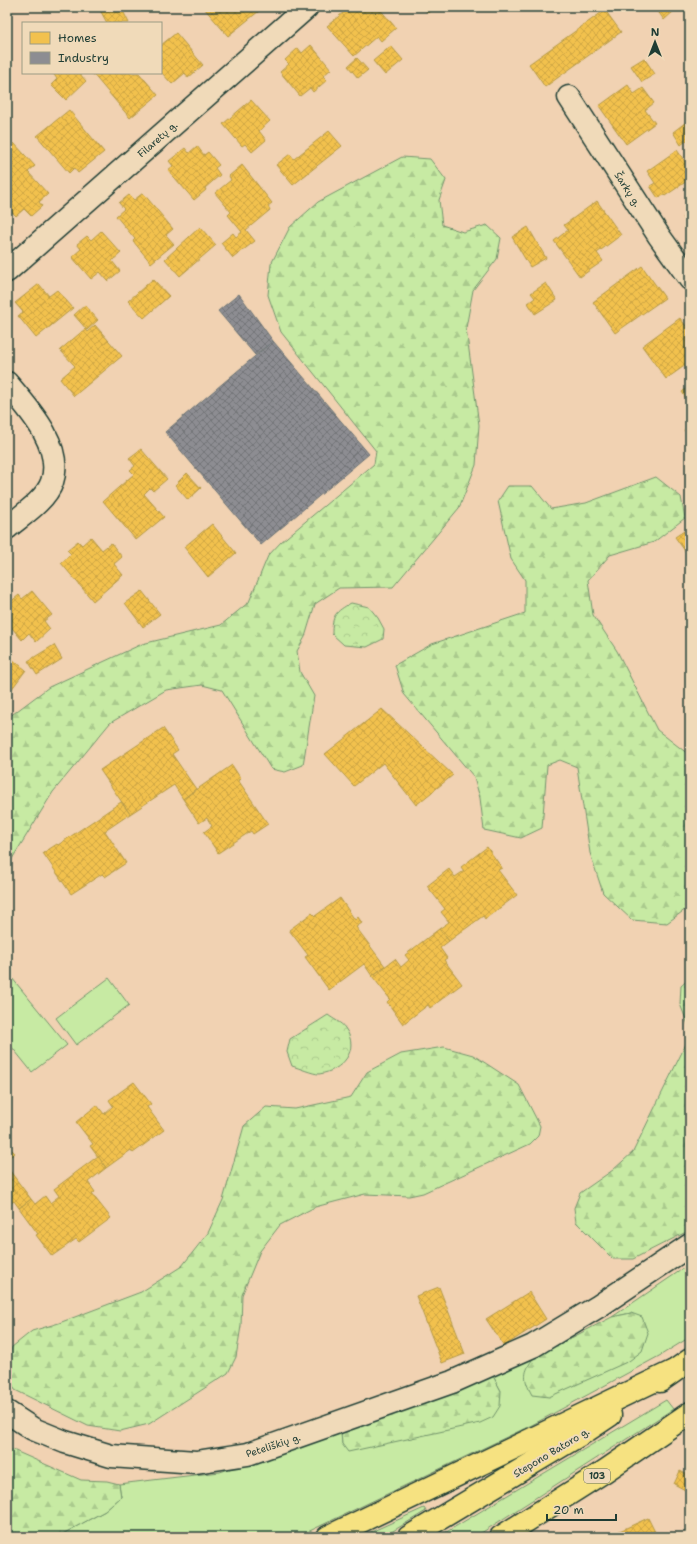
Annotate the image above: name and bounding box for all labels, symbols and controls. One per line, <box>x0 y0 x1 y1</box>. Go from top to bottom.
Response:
legend <box>22 22 162 74</box>
north arrow <box>635 22 675 62</box>
text: N <box>651 25 660 40</box>
text: Homes <box>58 30 97 46</box>
text: Industry <box>58 50 109 66</box>
street label: Filaretų g. <box>135 118 180 160</box>
street label: Šarkų g. <box>611 169 644 210</box>
street label: Stepono Batoro g. <box>511 1424 592 1480</box>
street label: Peteliškių g. <box>244 1430 303 1460</box>
road number: 103 <box>584 1469 610 1483</box>
scale bar <box>547 1496 616 1522</box>
text: 20 m <box>553 1502 584 1518</box>

